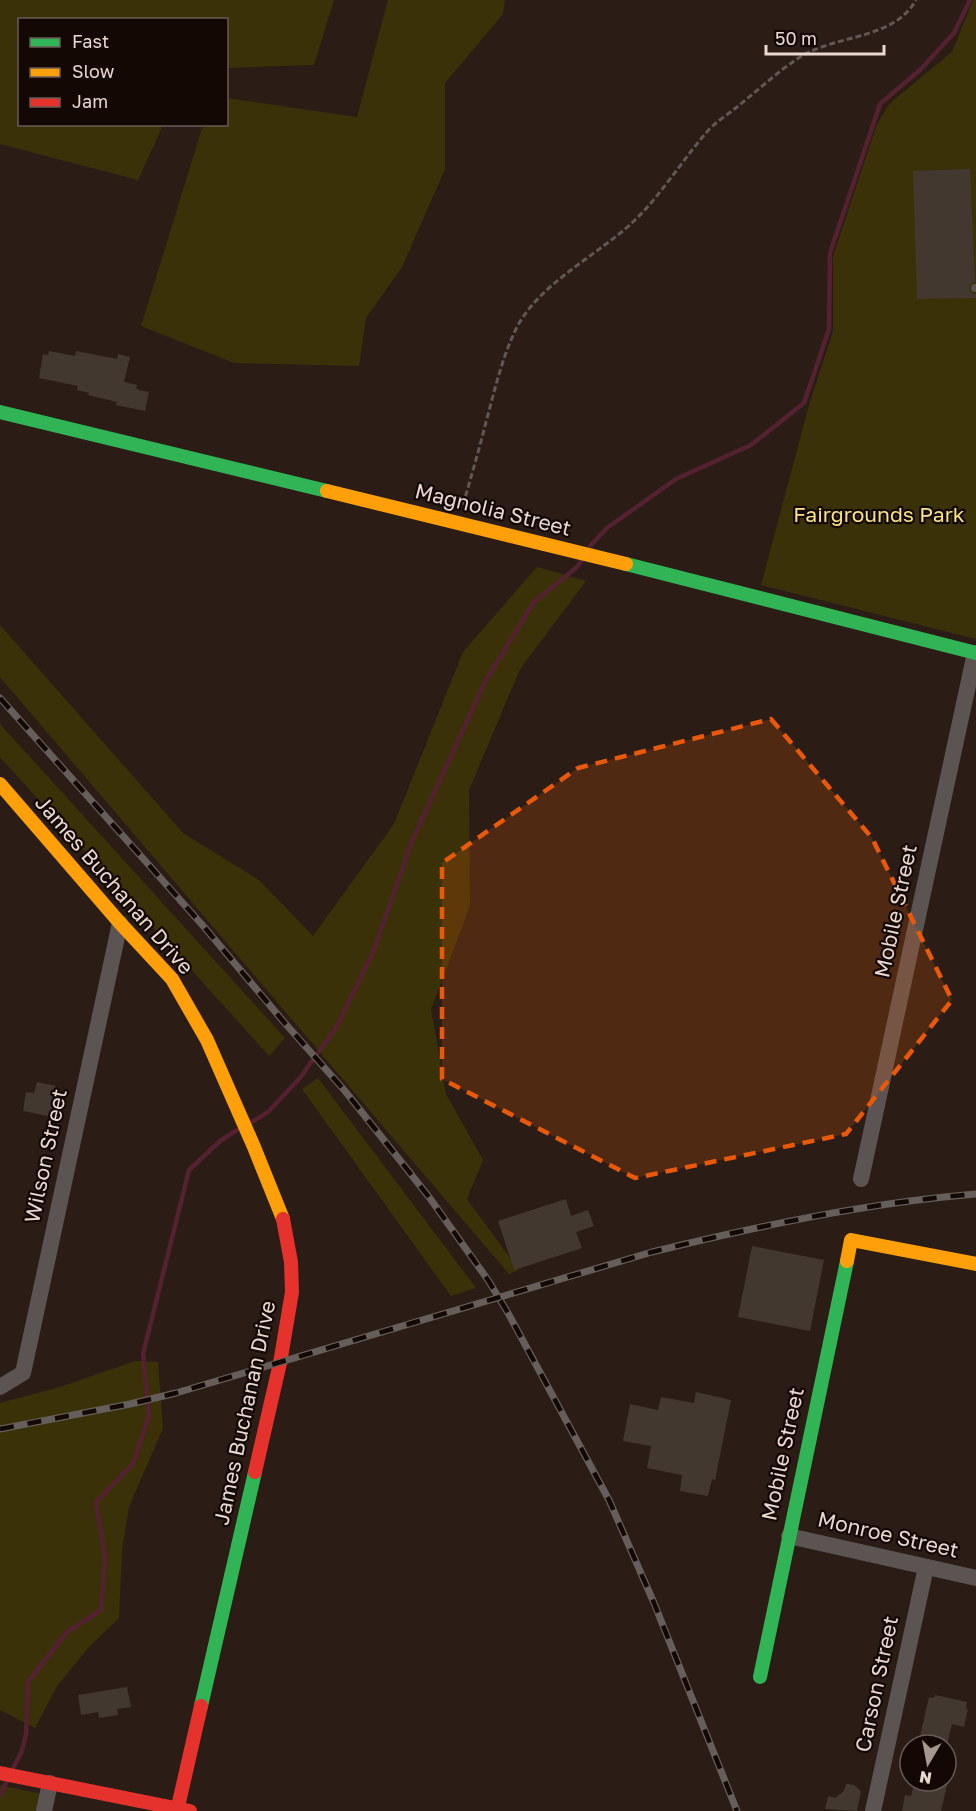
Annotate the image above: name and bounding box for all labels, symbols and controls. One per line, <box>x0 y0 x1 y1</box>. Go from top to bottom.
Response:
legend <box>18 18 228 126</box>
scale bar <box>766 18 884 56</box>
text: 50 m <box>775 27 817 49</box>
text: Fast <box>72 30 109 52</box>
text: Slow <box>72 60 115 82</box>
text: Jam <box>72 90 108 112</box>
street label: Magnolia Street <box>412 477 574 541</box>
park label: Fairgrounds Park <box>793 501 965 527</box>
street label: James Buchanan Drive <box>30 790 200 979</box>
street label: Mobile Street <box>868 842 922 980</box>
street label: Wilson Street <box>18 1086 72 1225</box>
street label: James Buchanan Drive <box>208 1298 281 1527</box>
street label: Mobile Street <box>755 1385 809 1523</box>
street label: Monroe Street <box>815 1505 961 1563</box>
street label: Carson Street <box>849 1613 903 1754</box>
north arrow <box>898 1733 958 1793</box>
text: N <box>918 1767 933 1789</box>

